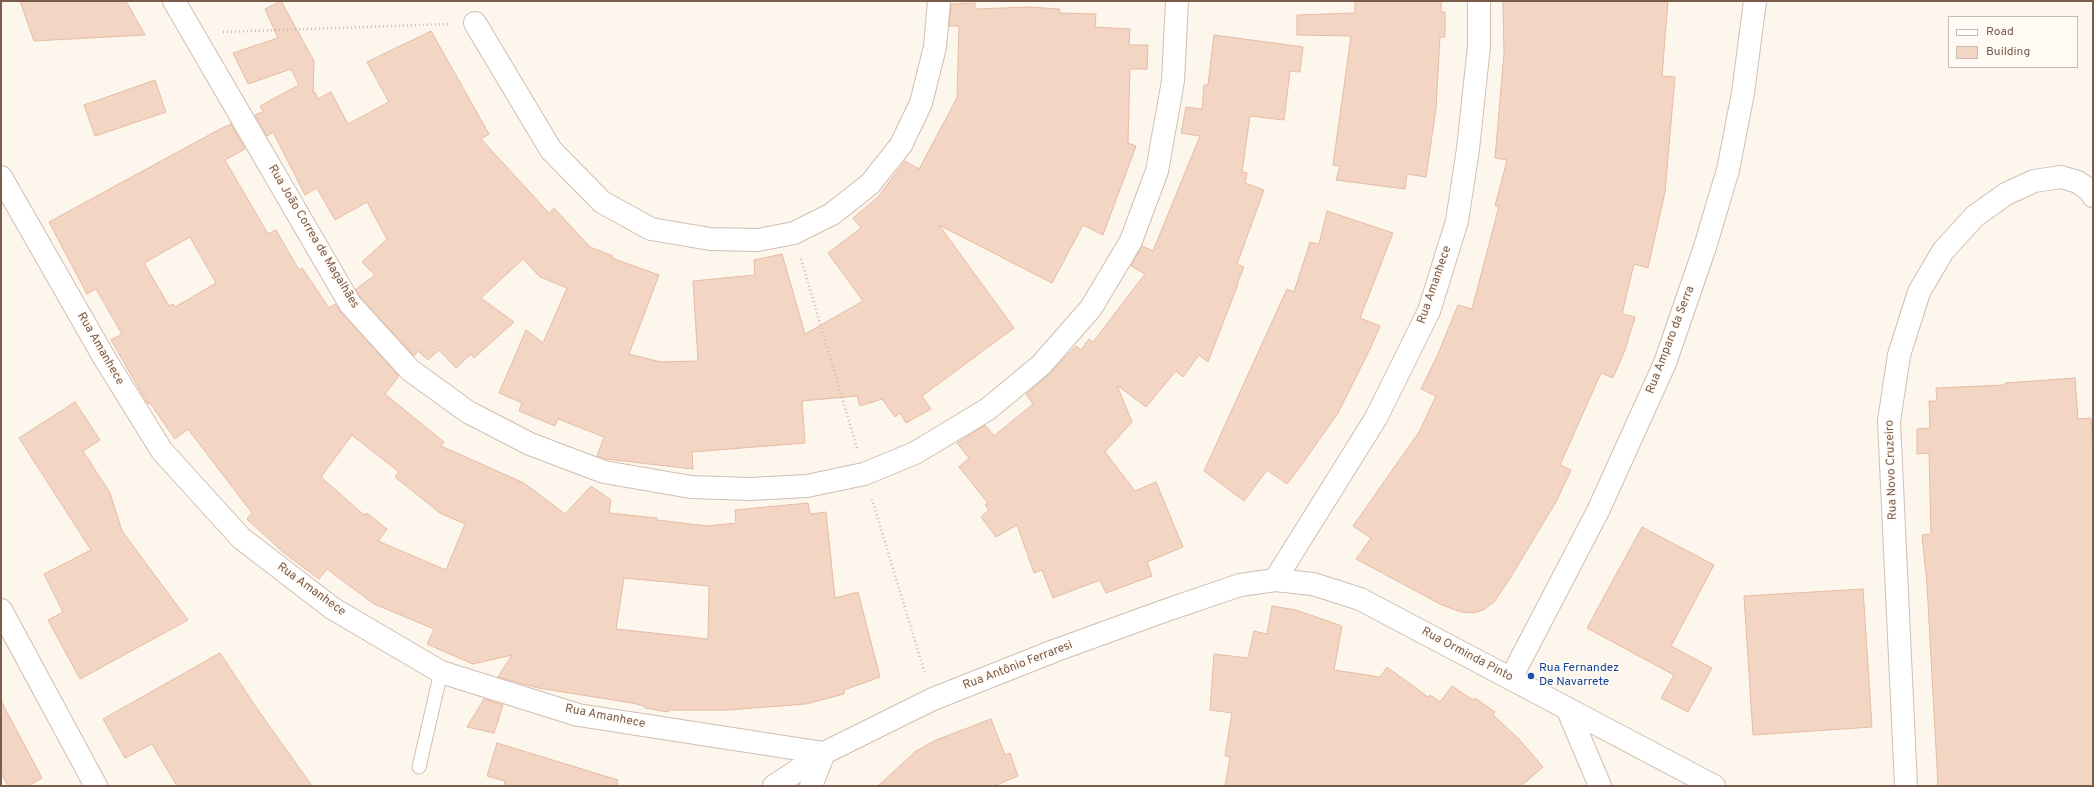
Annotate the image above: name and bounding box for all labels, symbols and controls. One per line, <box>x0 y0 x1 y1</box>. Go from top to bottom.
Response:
legend <box>1948 16 2078 68</box>
text: Road <box>1986 24 2014 40</box>
text: Building <box>1986 44 2030 60</box>
street label: Rua João Correa de Magalhães <box>264 163 362 311</box>
street label: Rua Amanhece <box>1415 244 1455 326</box>
street label: Rua Amparo da Serra <box>1644 284 1698 396</box>
street label: Rua Amanhece <box>73 310 127 388</box>
street label: Rua Novo Cruzeiro <box>1883 420 1901 520</box>
street label: Rua Amanhece <box>274 560 348 620</box>
street label: Rua Orminda Pinto <box>1419 625 1515 685</box>
street label: Rua Antônio Ferraresi <box>961 638 1075 694</box>
place label: Rua Fernandez De Navarrete <box>1539 662 1619 690</box>
marker: Rua Fernandez De Navarrete <box>1526 671 1536 681</box>
street label: Rua Amanhece <box>564 702 646 732</box>

